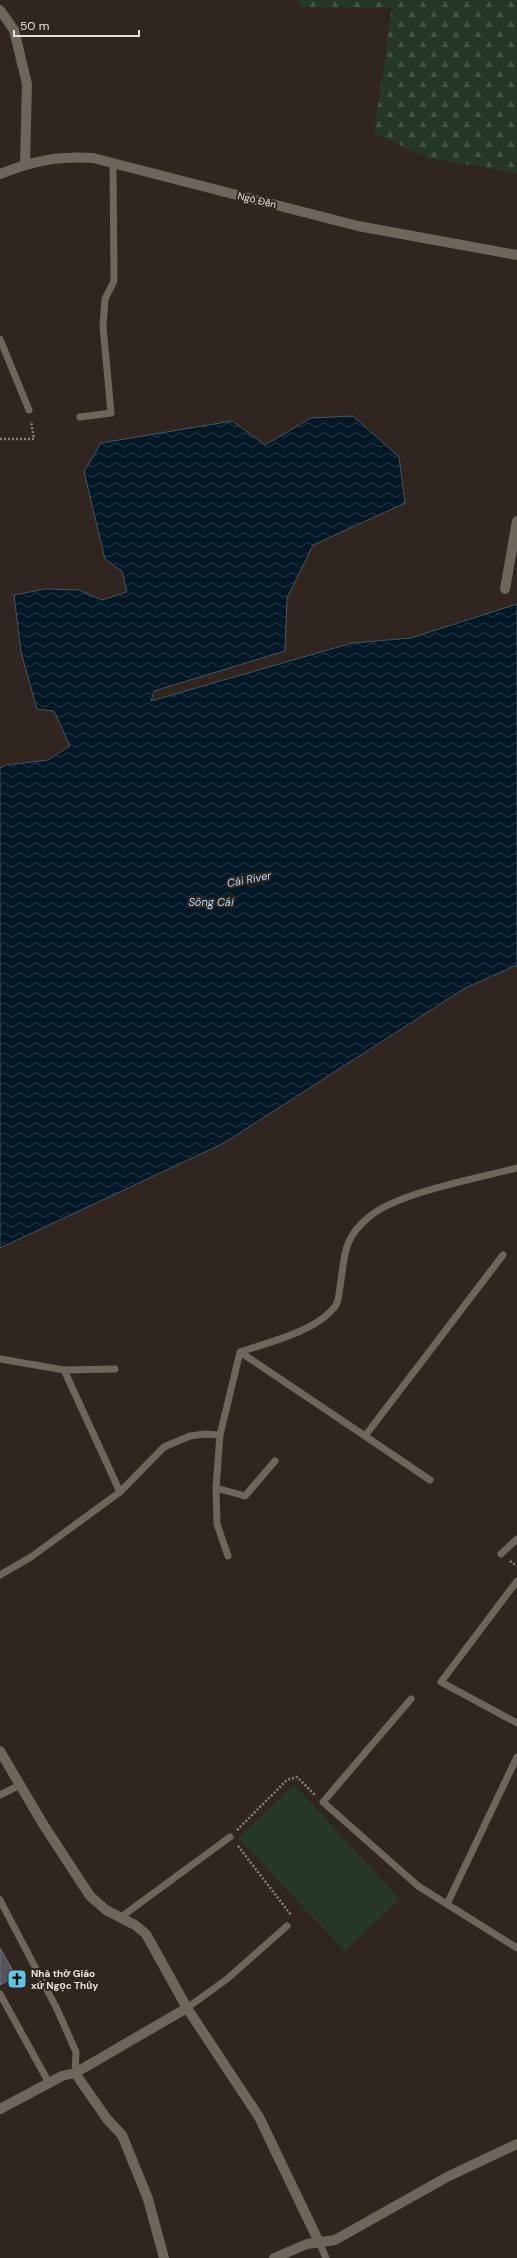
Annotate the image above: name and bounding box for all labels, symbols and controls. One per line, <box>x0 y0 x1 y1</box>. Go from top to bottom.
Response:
scale bar <box>14 12 139 38</box>
text: 50 m <box>20 18 49 34</box>
street label: Ngô Đến <box>236 189 278 211</box>
water label: Cái River <box>226 868 273 890</box>
water label: Sông Cái <box>188 895 234 909</box>
place label: Nhà thờ Giáo xứ Ngọc Thủy <box>31 1967 98 1992</box>
church icon: Nhà thờ Giáo xứ Ngọc Thủy <box>6 1968 28 1990</box>

